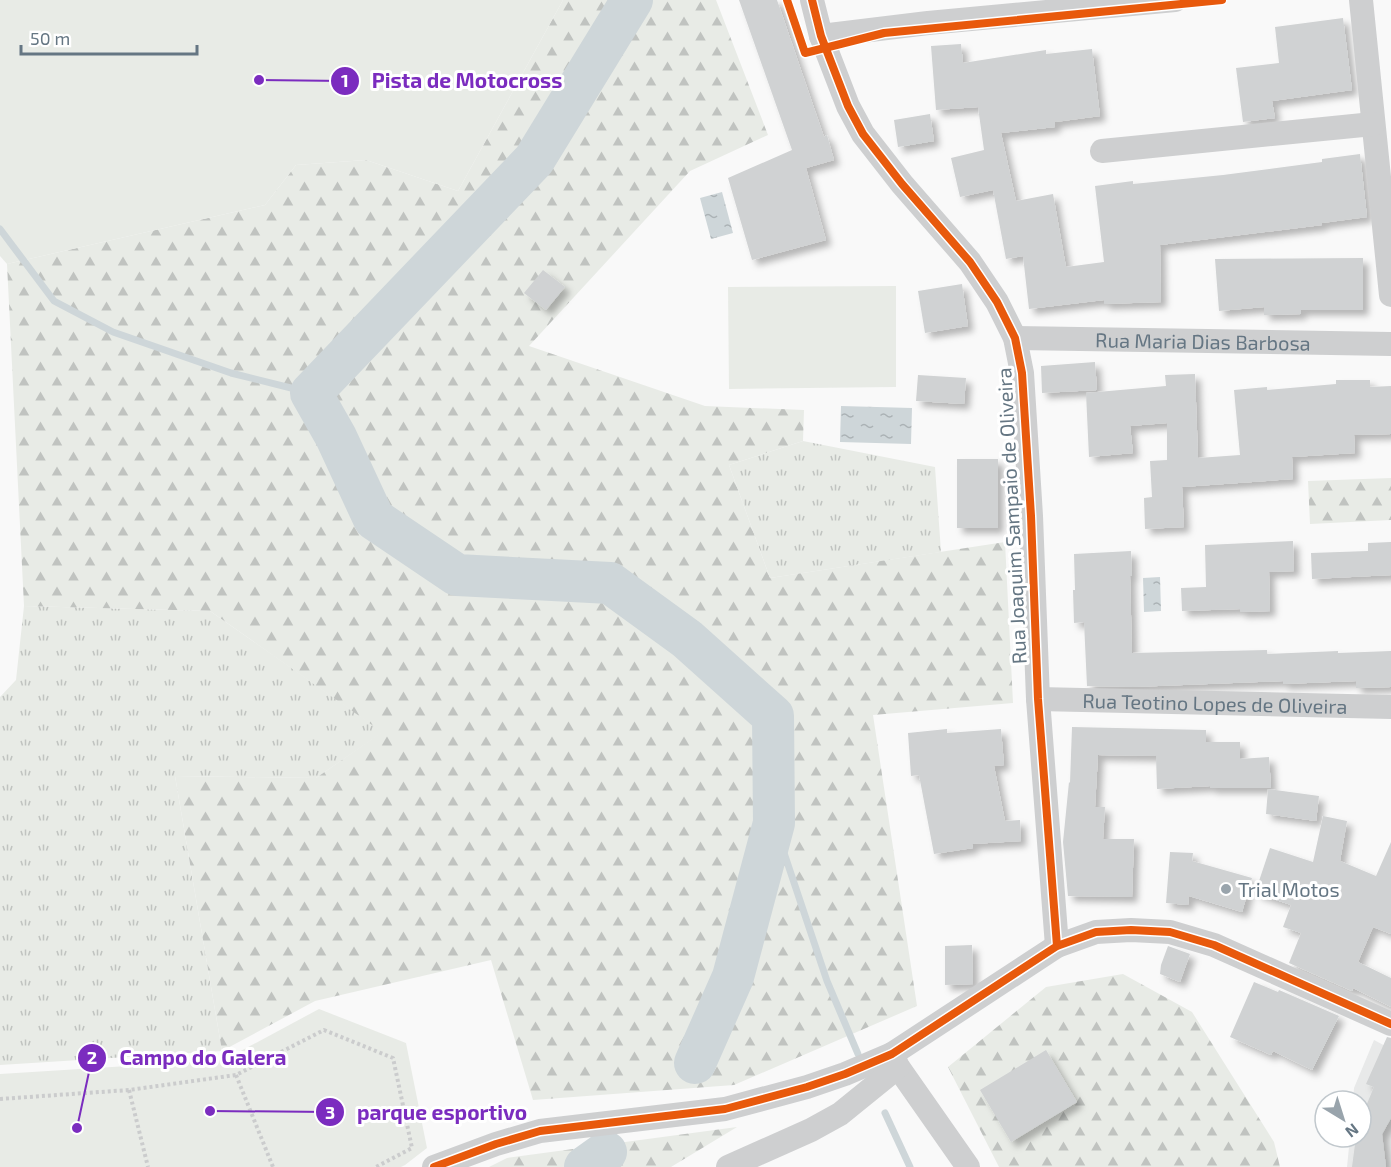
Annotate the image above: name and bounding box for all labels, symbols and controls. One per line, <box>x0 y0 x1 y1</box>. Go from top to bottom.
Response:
scale bar <box>21 18 196 56</box>
text: 50 m <box>30 27 70 49</box>
callout: Pista de Motocross <box>330 62 575 101</box>
text: Pista de Motocross <box>372 67 562 92</box>
text: 1 <box>341 69 349 91</box>
street label: Rua Maria Dias Barbosa <box>1095 327 1311 355</box>
street label: Rua Joaquim Sampaio de Oliveira <box>991 367 1031 665</box>
street label: Rua Teotino Lopes de Oliveira <box>1082 688 1348 718</box>
place label: Trial Motos <box>1238 877 1340 901</box>
marker: Trial Motos <box>1219 882 1233 896</box>
callout: Campo do Galera <box>77 1038 298 1077</box>
text: Campo do Galera <box>120 1044 287 1069</box>
text: 2 <box>87 1046 97 1068</box>
north arrow <box>1313 1089 1373 1149</box>
callout: parque esportivo <box>315 1093 540 1132</box>
text: parque esportivo <box>357 1099 527 1124</box>
text: 3 <box>325 1101 335 1123</box>
text: N <box>1342 1120 1363 1142</box>

